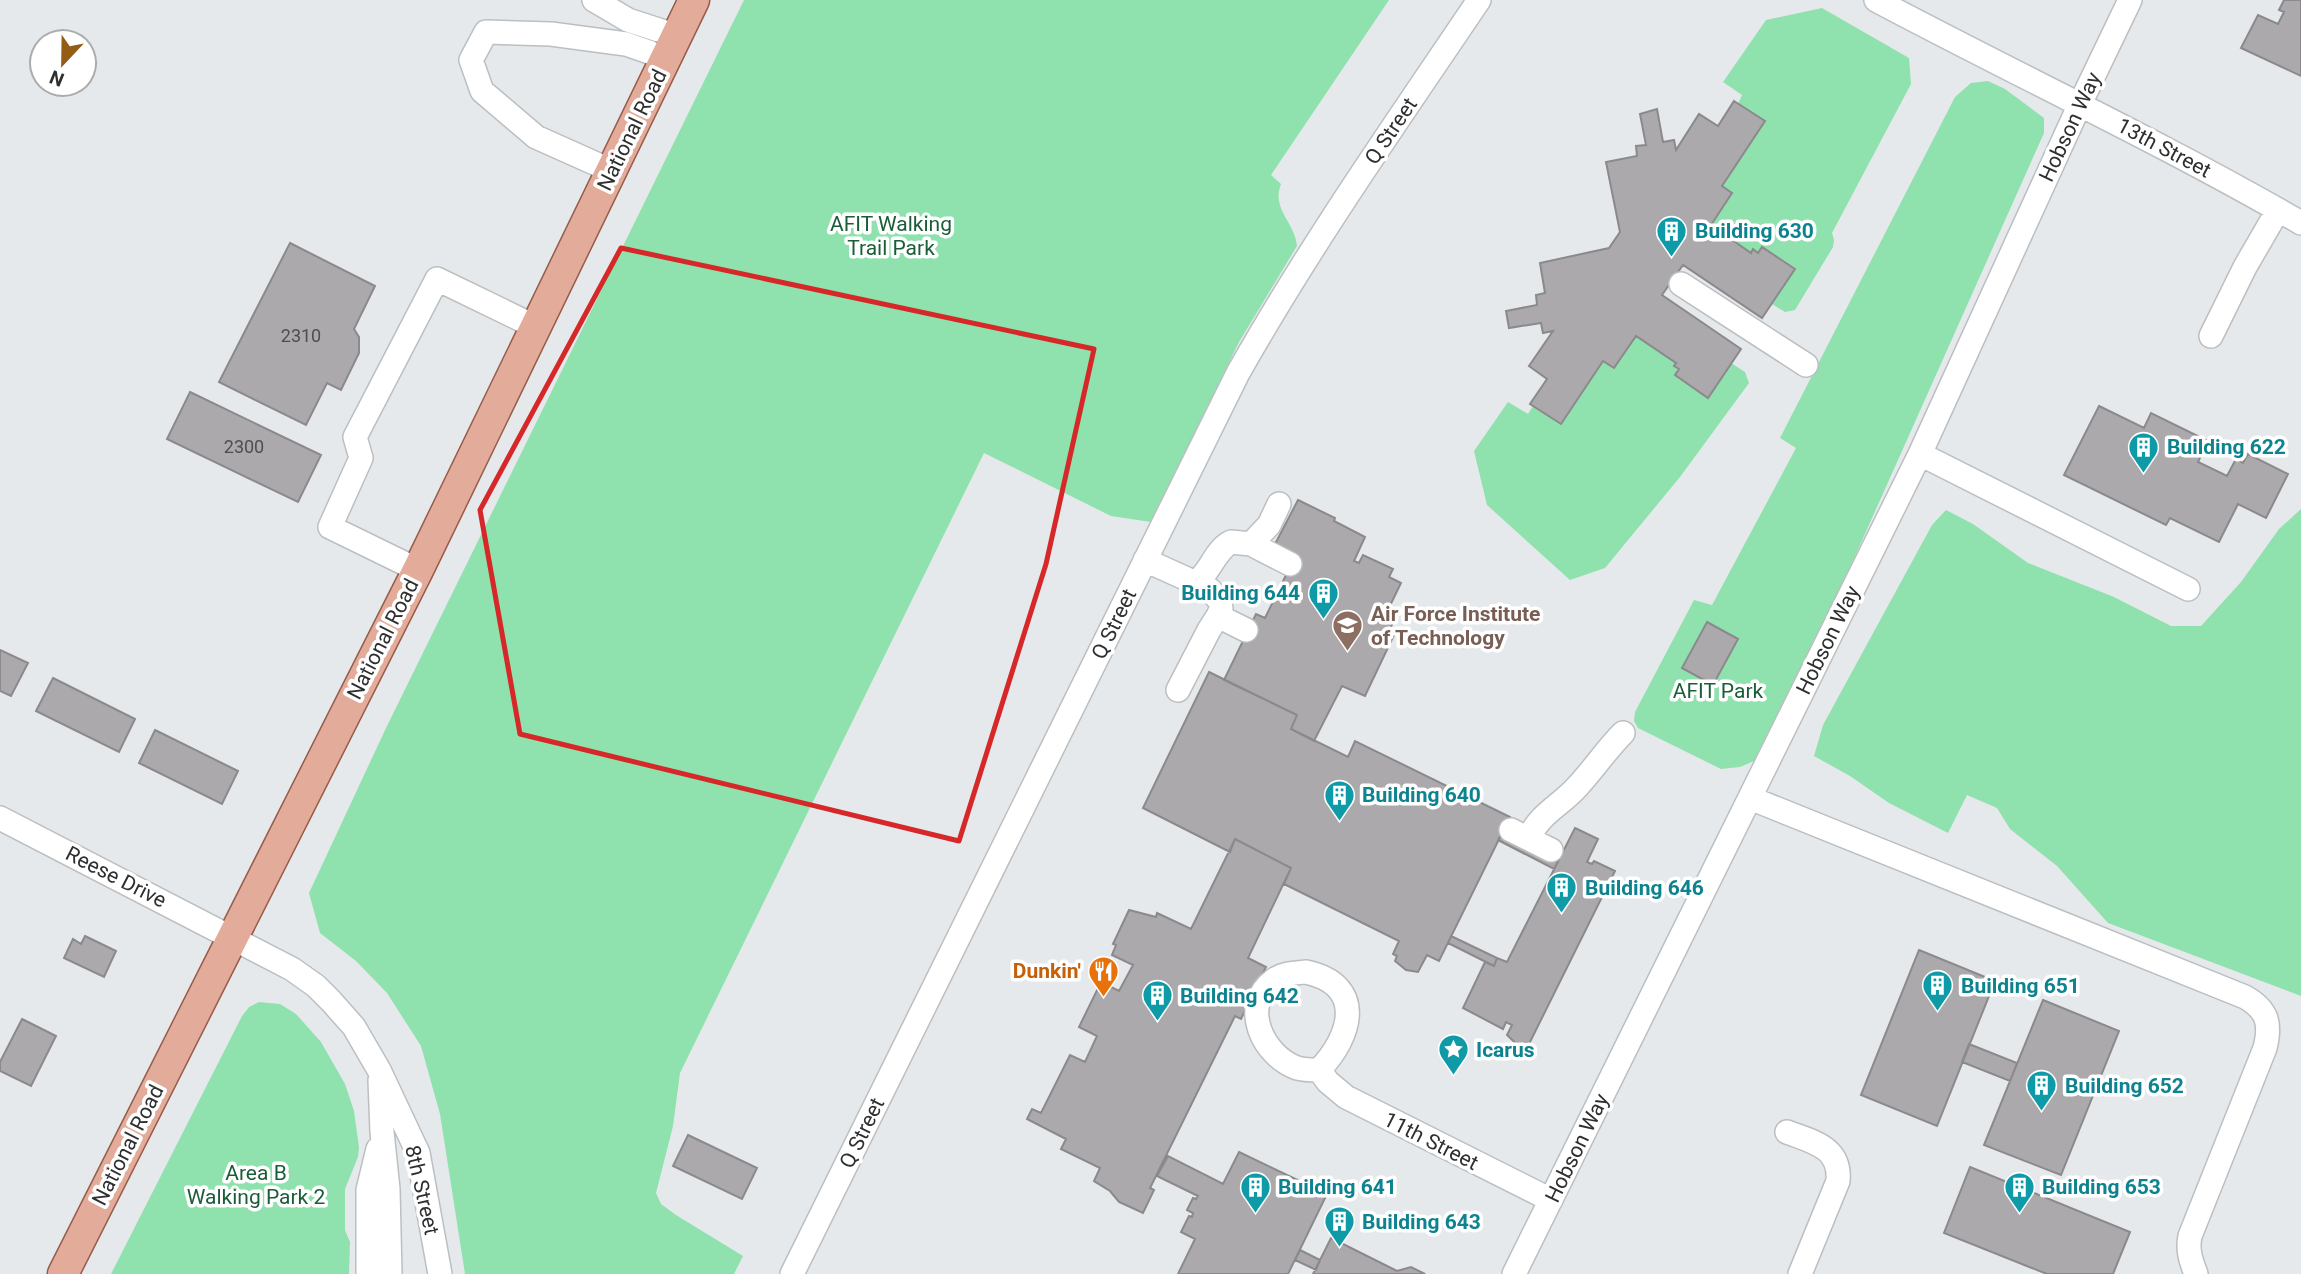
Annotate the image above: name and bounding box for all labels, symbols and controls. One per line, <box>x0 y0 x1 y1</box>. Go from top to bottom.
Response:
north arrow <box>28 28 98 98</box>
text: N <box>46 65 67 91</box>
street label: National Road <box>592 65 672 195</box>
street label: Hobson Way <box>2034 68 2106 185</box>
street label: Q Street <box>1360 93 1422 169</box>
street label: 13th Street <box>2113 113 2215 183</box>
park label: AFIT Walking Trail Park <box>830 212 952 260</box>
building icon: Building 630 <box>1655 214 1689 258</box>
place label: Building 630 <box>1695 219 1814 243</box>
house number: 2310 <box>281 325 321 346</box>
building icon: Building 622 <box>2127 430 2161 474</box>
place label: Building 622 <box>2167 435 2286 459</box>
house number: 2300 <box>224 436 264 457</box>
street label: National Road <box>342 575 424 703</box>
building icon: Building 644 <box>1306 576 1340 620</box>
place label: Building 644 <box>1181 581 1300 605</box>
street label: Hobson Way <box>1791 582 1865 698</box>
street label: Q Street <box>1087 585 1141 663</box>
place label: Air Force Institute of Technology <box>1371 602 1540 650</box>
school or university icon: Air Force Institute of Technology <box>1331 609 1365 653</box>
park label: AFIT Park <box>1673 679 1764 703</box>
building icon: Building 640 <box>1322 778 1356 822</box>
place label: Building 640 <box>1362 783 1481 807</box>
street label: Reese Drive <box>62 841 170 913</box>
building icon: Building 646 <box>1545 871 1579 915</box>
place label: Building 646 <box>1585 876 1704 900</box>
restaurant icon: Dunkin' <box>1087 954 1121 998</box>
place label: Dunkin' <box>1013 959 1081 983</box>
building icon: Building 651 <box>1921 969 1955 1013</box>
place label: Building 651 <box>1961 974 2080 998</box>
building icon: Building 642 <box>1140 979 1174 1023</box>
place label: Building 642 <box>1180 984 1299 1008</box>
place icon: Icarus <box>1436 1033 1470 1077</box>
place label: Icarus <box>1476 1038 1535 1062</box>
building icon: Building 652 <box>2025 1069 2059 1113</box>
place label: Building 652 <box>2065 1074 2184 1098</box>
street label: National Road <box>87 1081 169 1209</box>
street label: Hobson Way <box>1540 1090 1614 1206</box>
street label: Q Street <box>835 1094 889 1172</box>
street label: 11th Street <box>1380 1107 1482 1175</box>
street label: 8th Street <box>400 1143 444 1237</box>
park label: Area B Walking Park 2 <box>187 1161 325 1209</box>
building icon: Building 641 <box>1238 1170 1272 1214</box>
building icon: Building 653 <box>2002 1170 2036 1214</box>
place label: Building 641 <box>1278 1175 1397 1199</box>
place label: Building 653 <box>2042 1175 2161 1199</box>
building icon: Building 643 <box>1322 1205 1356 1249</box>
place label: Building 643 <box>1362 1210 1481 1234</box>

